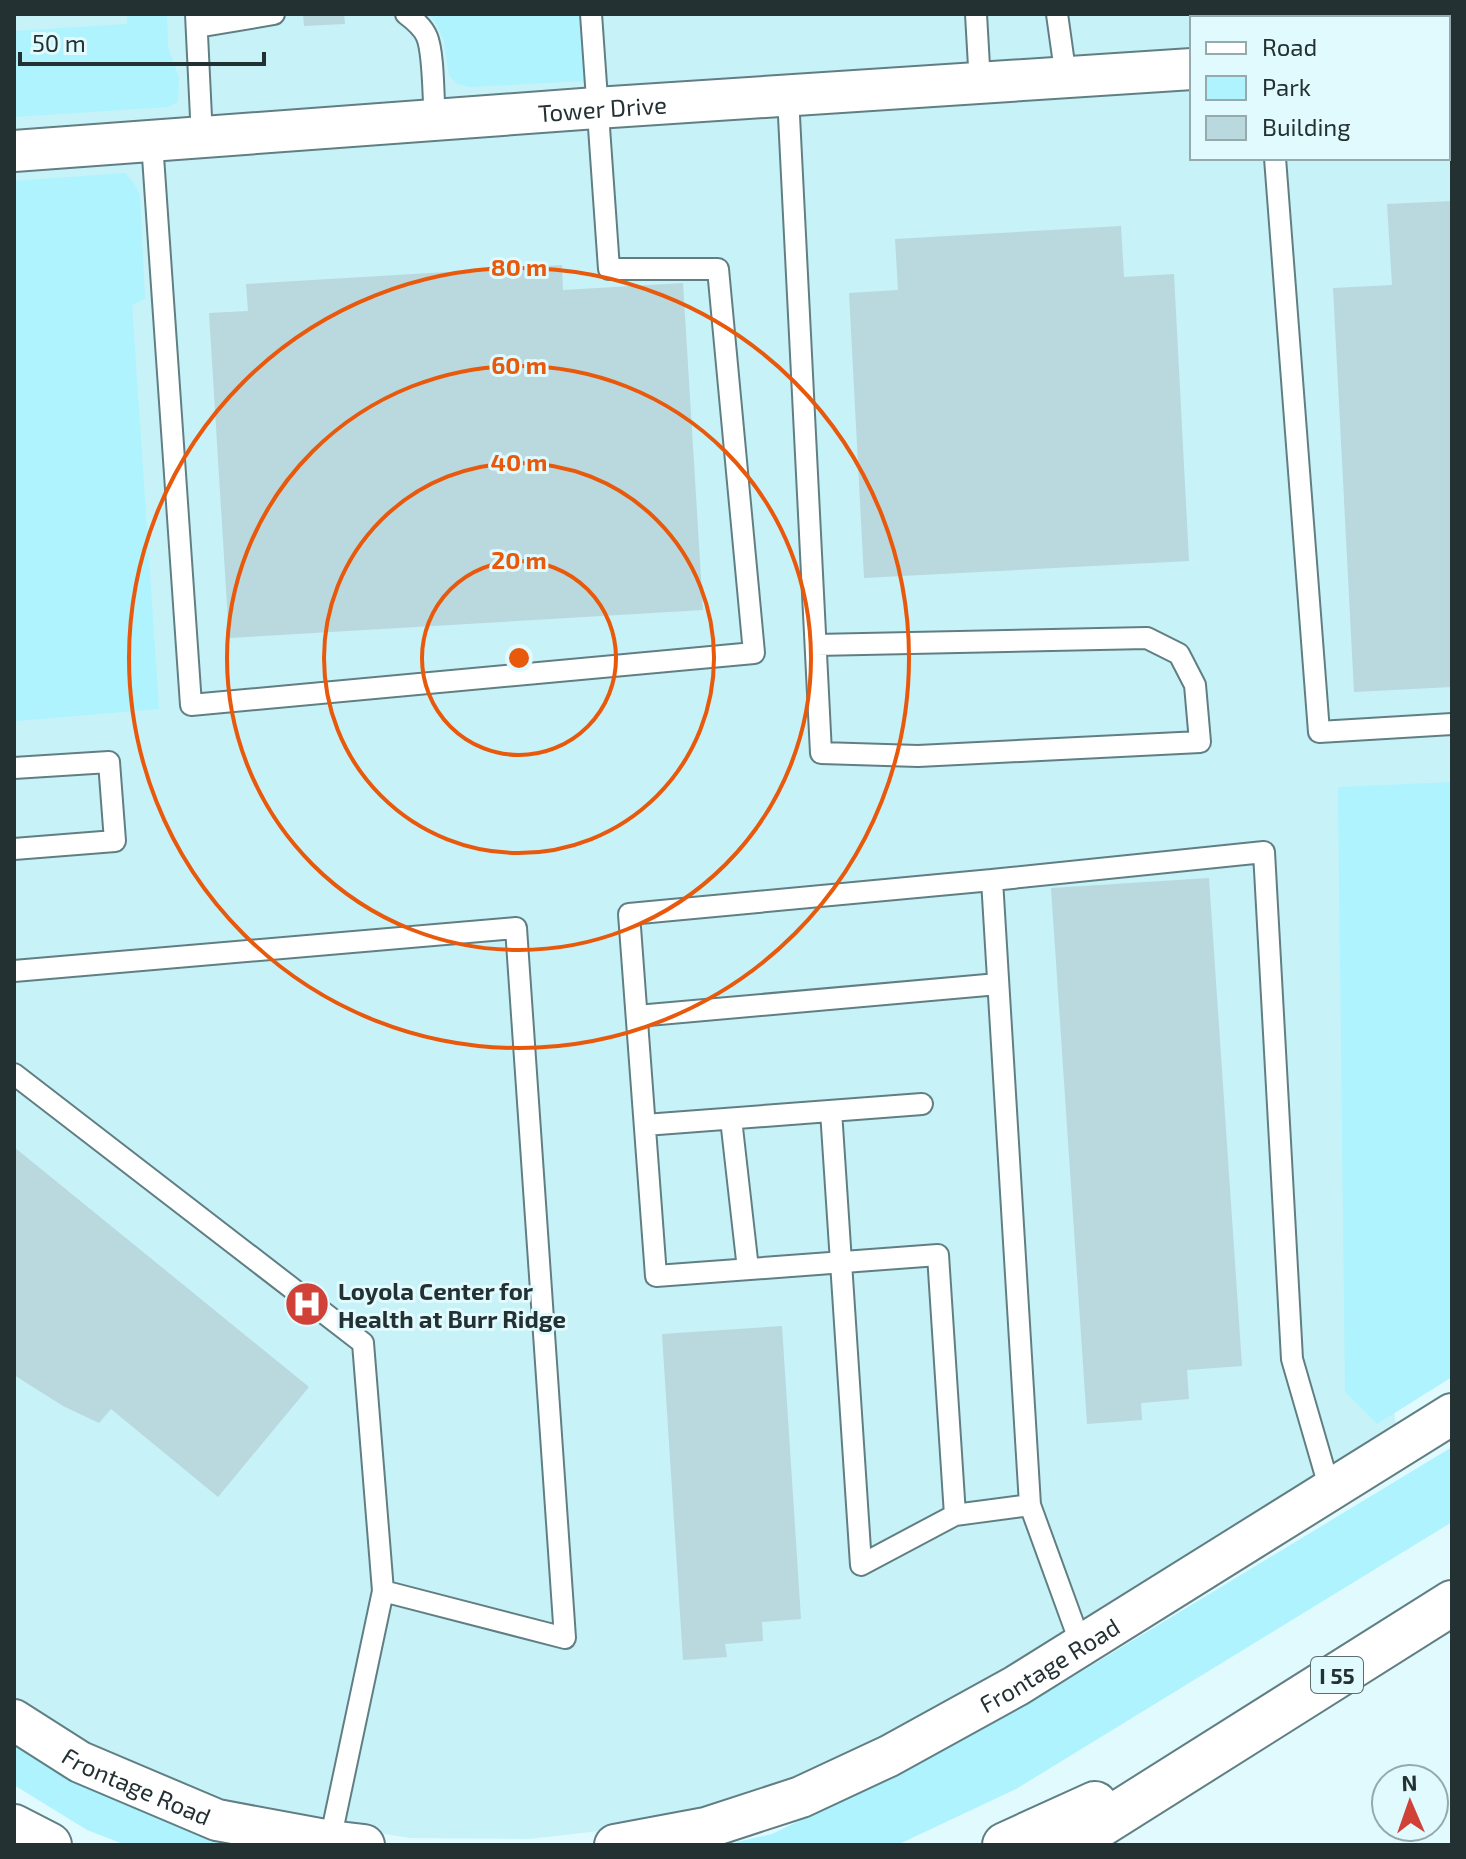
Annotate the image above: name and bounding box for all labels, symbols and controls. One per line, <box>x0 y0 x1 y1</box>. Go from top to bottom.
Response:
scale bar <box>20 16 264 66</box>
legend <box>1190 16 1450 160</box>
text: 50 m <box>32 28 86 57</box>
text: Road <box>1262 32 1317 61</box>
text: Park <box>1262 72 1311 101</box>
street label: Tower Drive <box>537 89 668 127</box>
text: Building <box>1262 112 1351 141</box>
text: 80 m <box>491 252 547 281</box>
text: 60 m <box>491 350 547 379</box>
text: 40 m <box>491 447 547 476</box>
text: 20 m <box>491 545 547 574</box>
centre of rings <box>505 644 533 672</box>
place label: Loyola Center for Health at Burr Ridge <box>338 1276 566 1333</box>
hospital icon: Loyola Center for Health at Burr Ridge <box>283 1280 331 1328</box>
street label: Frontage Road <box>974 1611 1124 1718</box>
road number: I 55 <box>1311 1657 1363 1693</box>
street label: Frontage Road <box>57 1740 216 1830</box>
north arrow <box>1370 1763 1450 1843</box>
text: N <box>1401 1769 1418 1795</box>

